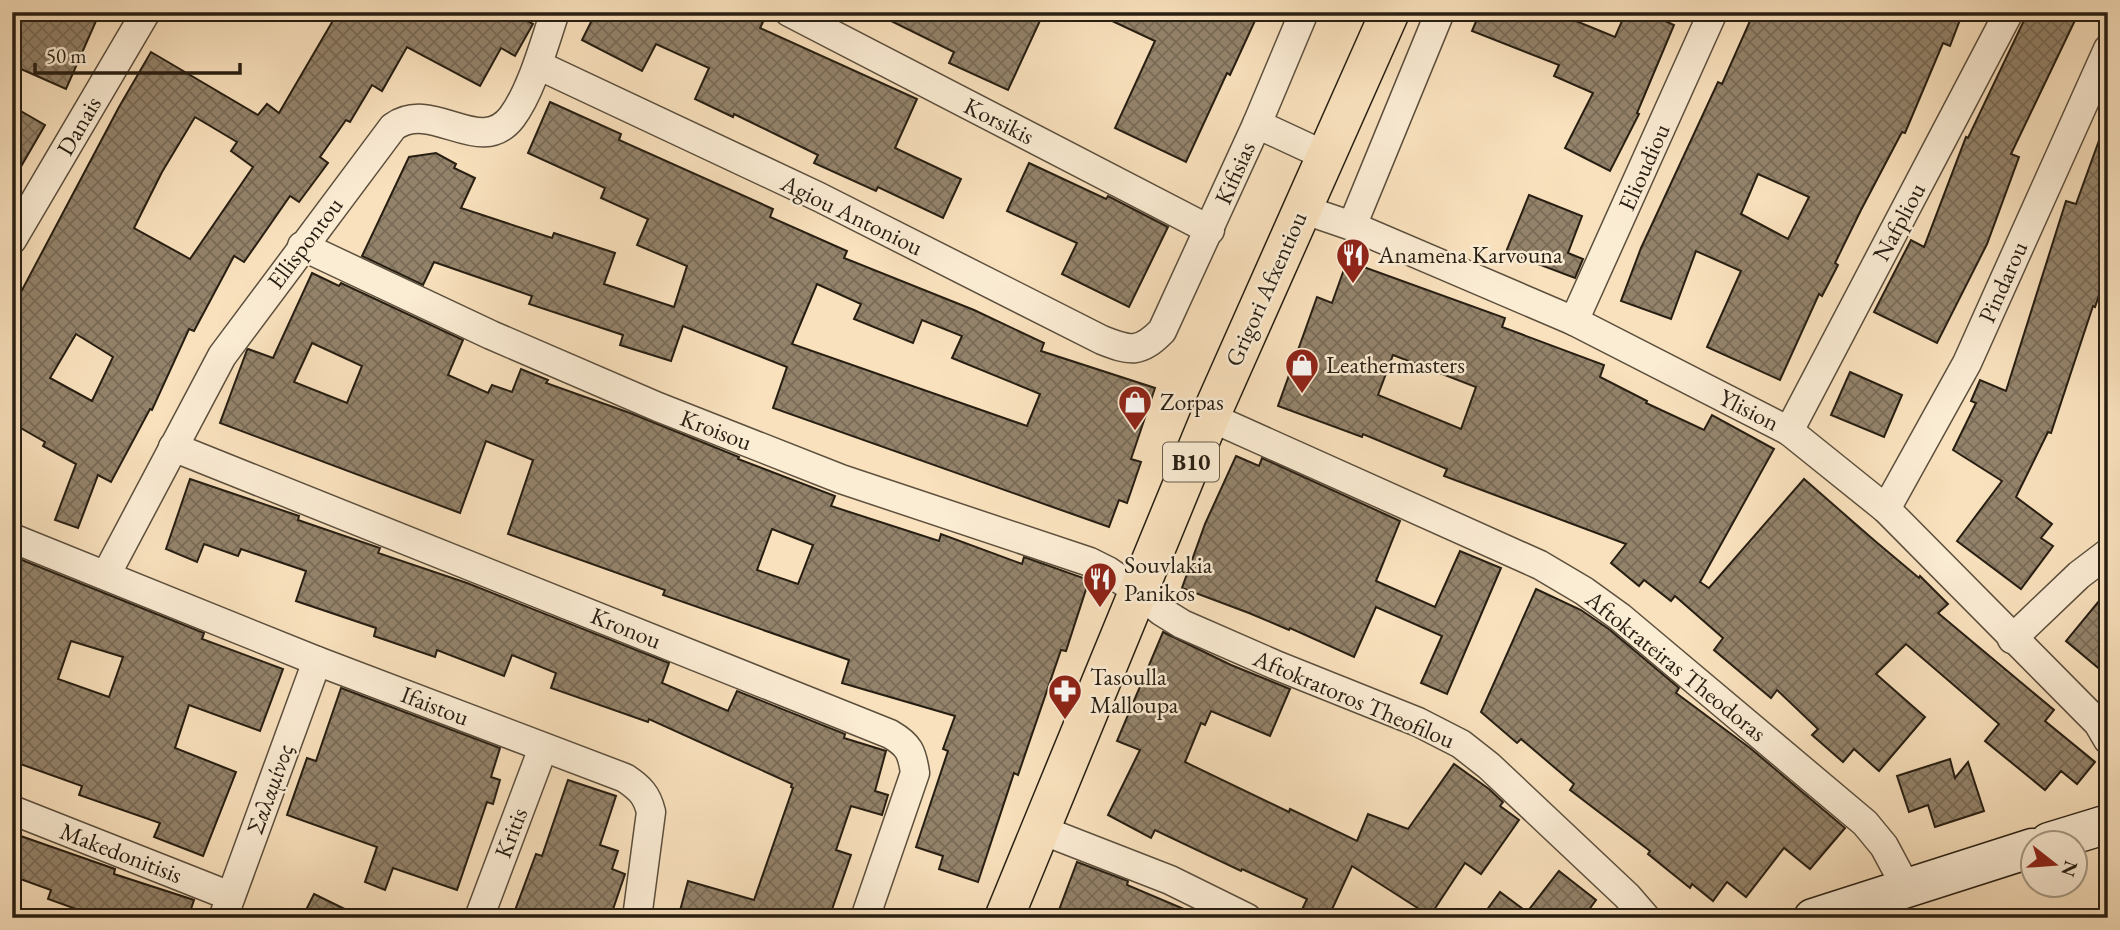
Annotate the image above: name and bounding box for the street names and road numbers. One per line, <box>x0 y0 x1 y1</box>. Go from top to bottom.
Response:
street label: Danais <box>49 90 108 161</box>
street label: Korsikis <box>959 90 1040 151</box>
street label: Elioudiou <box>1611 118 1677 215</box>
street label: Kifisias <box>1207 137 1262 209</box>
street label: Agiou Antoniou <box>775 166 929 262</box>
street label: Nafpliou <box>1865 177 1932 266</box>
street label: Ellispontou <box>260 190 350 295</box>
street label: Grigori Afxentiou <box>1218 206 1314 371</box>
street label: Pindarou <box>1971 236 2034 327</box>
street label: Ylision <box>1714 381 1785 438</box>
street label: Kroisou <box>676 402 757 457</box>
road number: B10 <box>1163 442 1219 482</box>
street label: Aftokrateiras Theodoras <box>1579 582 1773 748</box>
street label: Kronou <box>586 599 666 656</box>
street label: Aftokratoros Theofilou <box>1248 642 1460 755</box>
street label: Ifaistou <box>397 678 474 733</box>
street label: Σαλαμίνος <box>239 740 300 838</box>
street label: Kritis <box>487 803 534 862</box>
street label: Makedonitisis <box>56 815 187 890</box>

